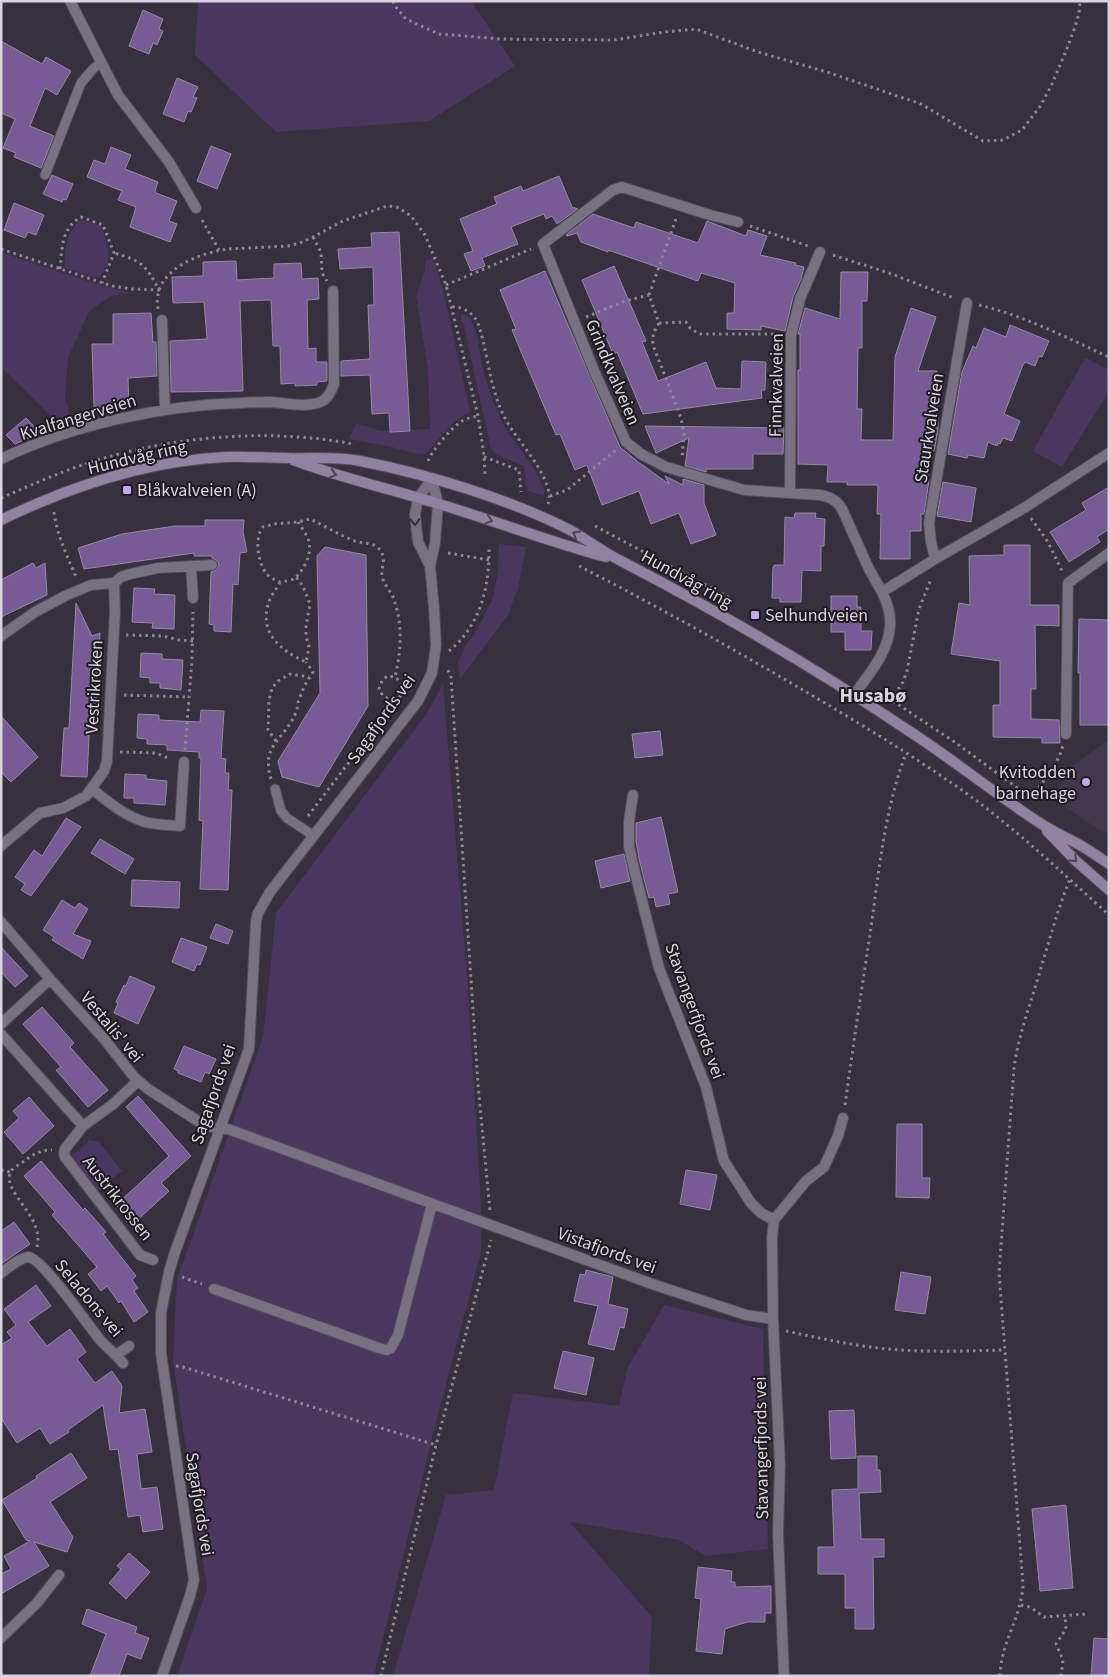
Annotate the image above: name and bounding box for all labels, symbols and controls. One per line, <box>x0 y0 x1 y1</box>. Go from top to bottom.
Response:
street label: Grindkvalveien <box>579 315 646 429</box>
street label: Finnkvalveien <box>763 333 790 437</box>
street label: Staurkvalveien <box>908 371 951 485</box>
street label: Kvalfangerveien <box>17 388 139 447</box>
street label: Hundvåg ring <box>85 434 189 481</box>
one-way arrow <box>329 468 338 479</box>
place label: Blåkvalveien (A) <box>137 478 257 503</box>
marker: Blåkvalveien (A) <box>121 484 133 496</box>
one-way arrow <box>485 514 493 524</box>
one-way arrow <box>410 518 421 526</box>
one-way arrow <box>572 530 581 540</box>
street label: Hundvåg ring <box>637 544 737 615</box>
place label: Selhundveien <box>765 603 868 628</box>
marker: Selhundveien <box>749 609 761 621</box>
street label: Vestrikroken <box>80 639 109 735</box>
street label: Sagafjords vei <box>341 669 422 769</box>
district label: Husabø <box>840 682 906 710</box>
place label: Kvitodden barnehage <box>996 760 1076 806</box>
marker: Kvitodden barnehage <box>1080 776 1092 788</box>
one-way arrow <box>1068 853 1077 862</box>
street label: Stavangerfjords vei <box>658 940 731 1083</box>
street label: Vestalis' vei <box>74 986 149 1068</box>
street label: Sagafjords vei <box>185 1041 242 1148</box>
street label: Austrikrossen <box>76 1150 159 1246</box>
street label: Vistafjords vei <box>554 1221 660 1280</box>
street label: Seladons vei <box>49 1254 129 1343</box>
street label: Stavangerfjords vei <box>748 1376 775 1520</box>
street label: Sagafjords vei <box>179 1450 220 1558</box>

